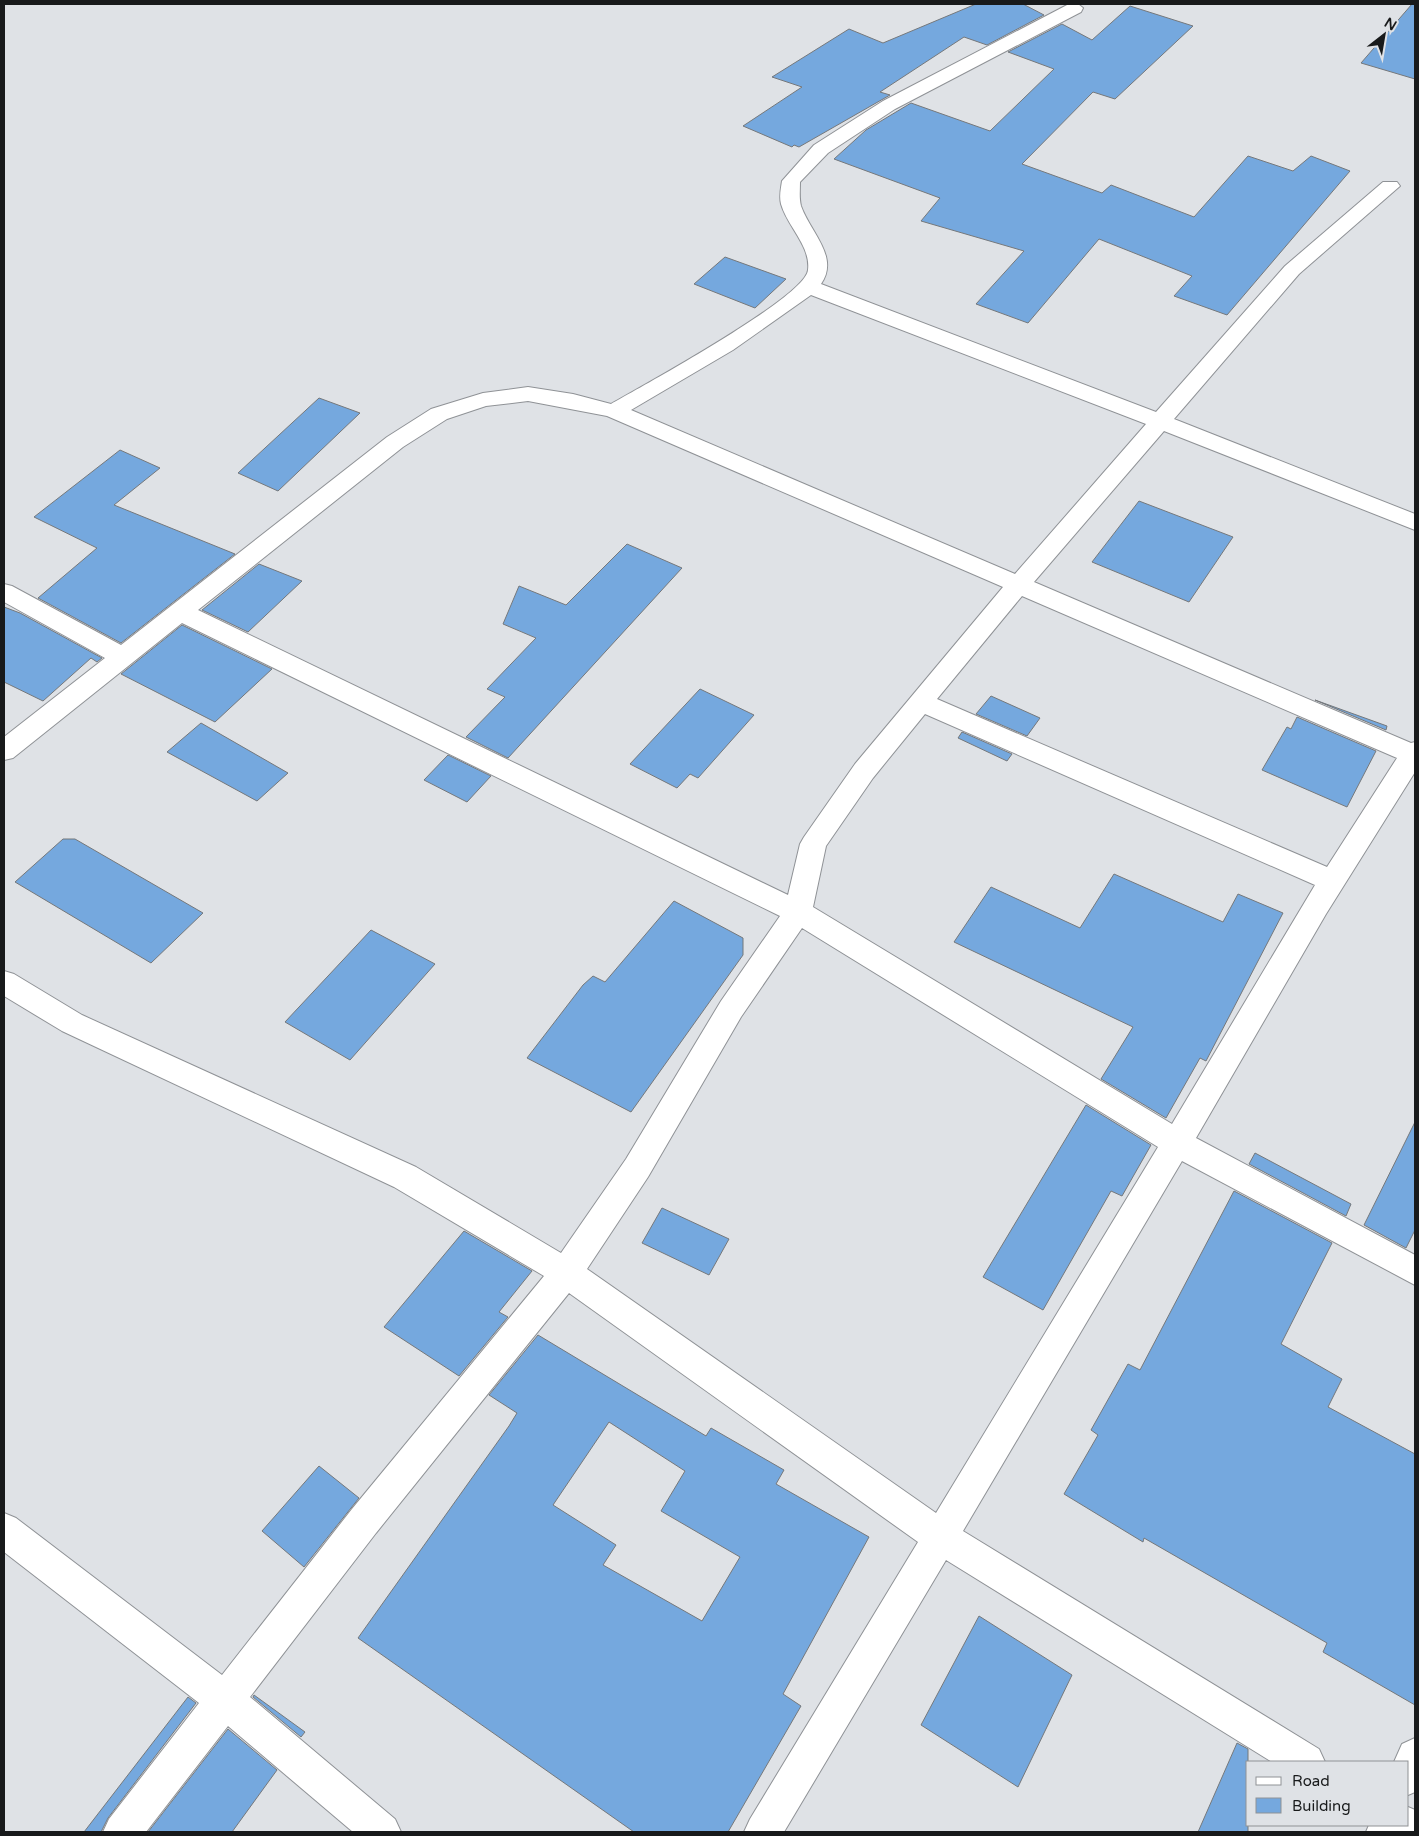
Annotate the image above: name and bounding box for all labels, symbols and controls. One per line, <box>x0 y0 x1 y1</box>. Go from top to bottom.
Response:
north arrow <box>1359 10 1409 60</box>
text: N <box>1381 14 1400 34</box>
legend <box>1246 1761 1409 1826</box>
text: Road <box>1292 1772 1330 1790</box>
text: Building <box>1292 1797 1351 1815</box>

